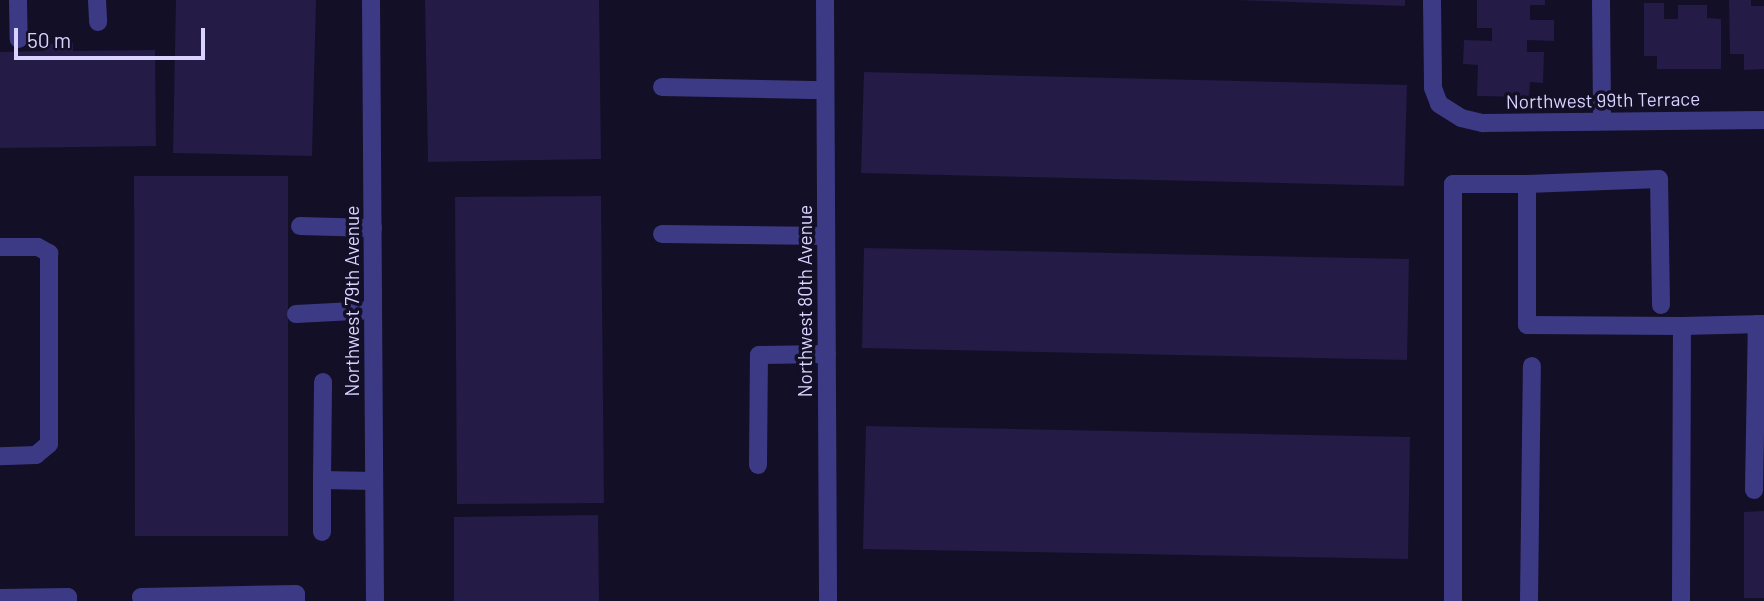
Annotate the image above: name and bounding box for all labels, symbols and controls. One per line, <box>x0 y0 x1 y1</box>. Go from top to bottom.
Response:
scale bar <box>18 14 208 58</box>
text: 50 m <box>27 27 71 52</box>
street label: Northwest 99th Terrace <box>1506 87 1700 113</box>
street label: Northwest 80th Avenue <box>794 205 816 397</box>
street label: Northwest 79th Avenue <box>341 206 363 396</box>

